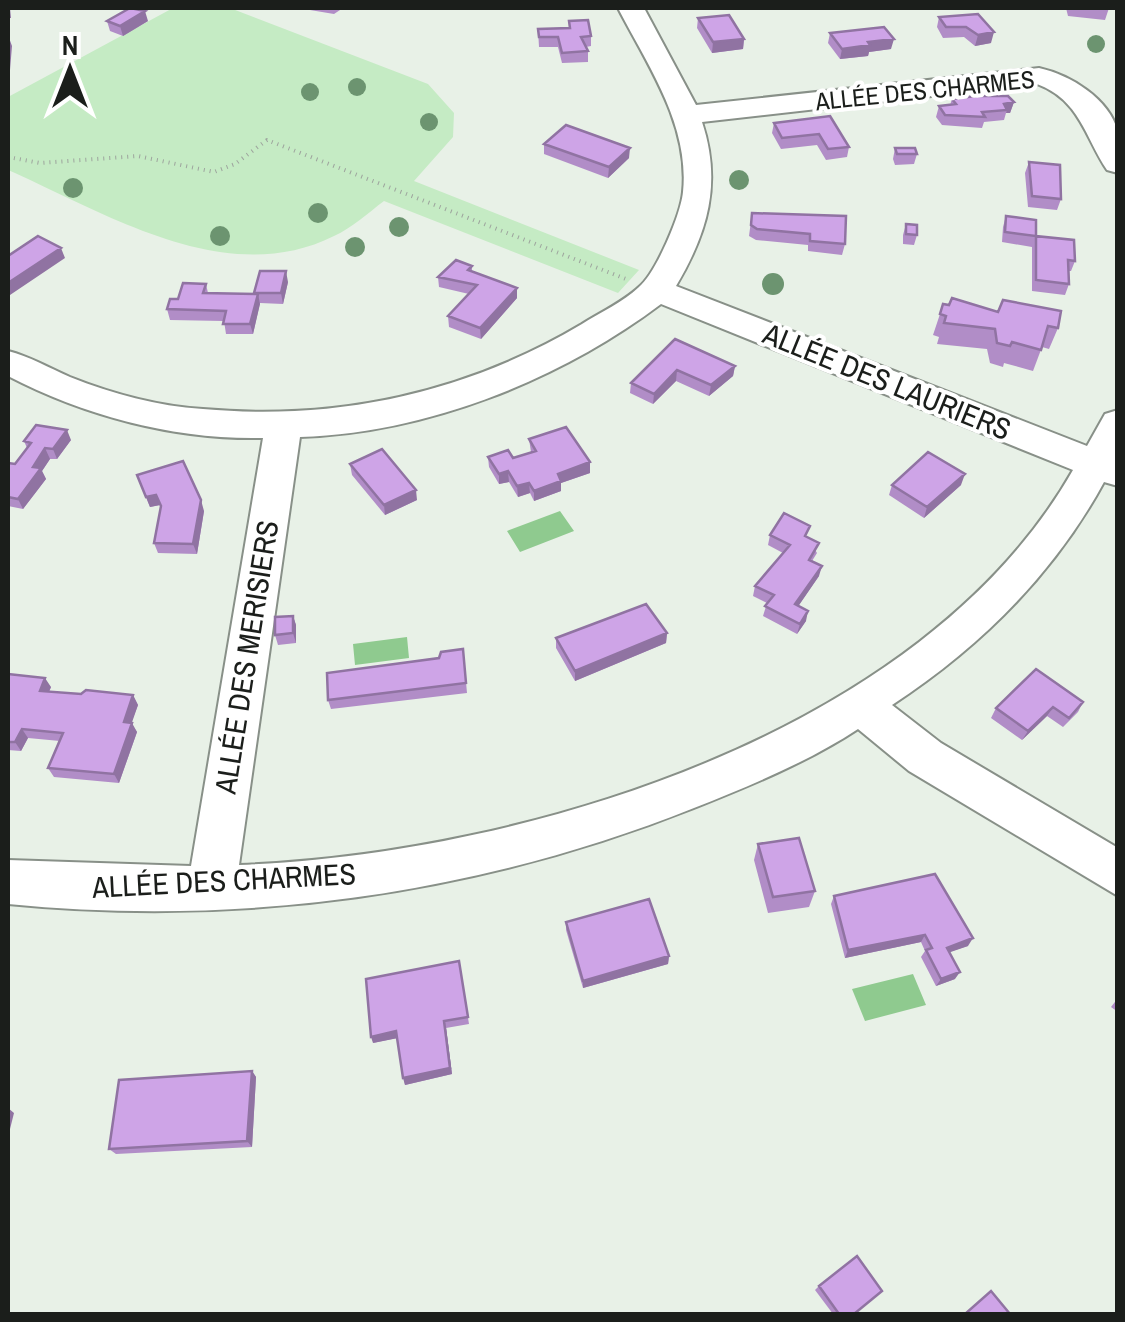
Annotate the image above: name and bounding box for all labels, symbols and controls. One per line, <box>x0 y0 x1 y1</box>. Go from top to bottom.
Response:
north arrow <box>20 20 120 120</box>
text: N <box>62 26 78 64</box>
street label: ALLÉE DES CHARMES <box>813 62 1036 119</box>
street label: ALLÉE DES LAURIERS <box>757 313 1017 449</box>
street label: ALLÉE DES MERISIERS <box>204 517 287 797</box>
street label: ALLÉE DES CHARMES <box>90 853 357 907</box>

